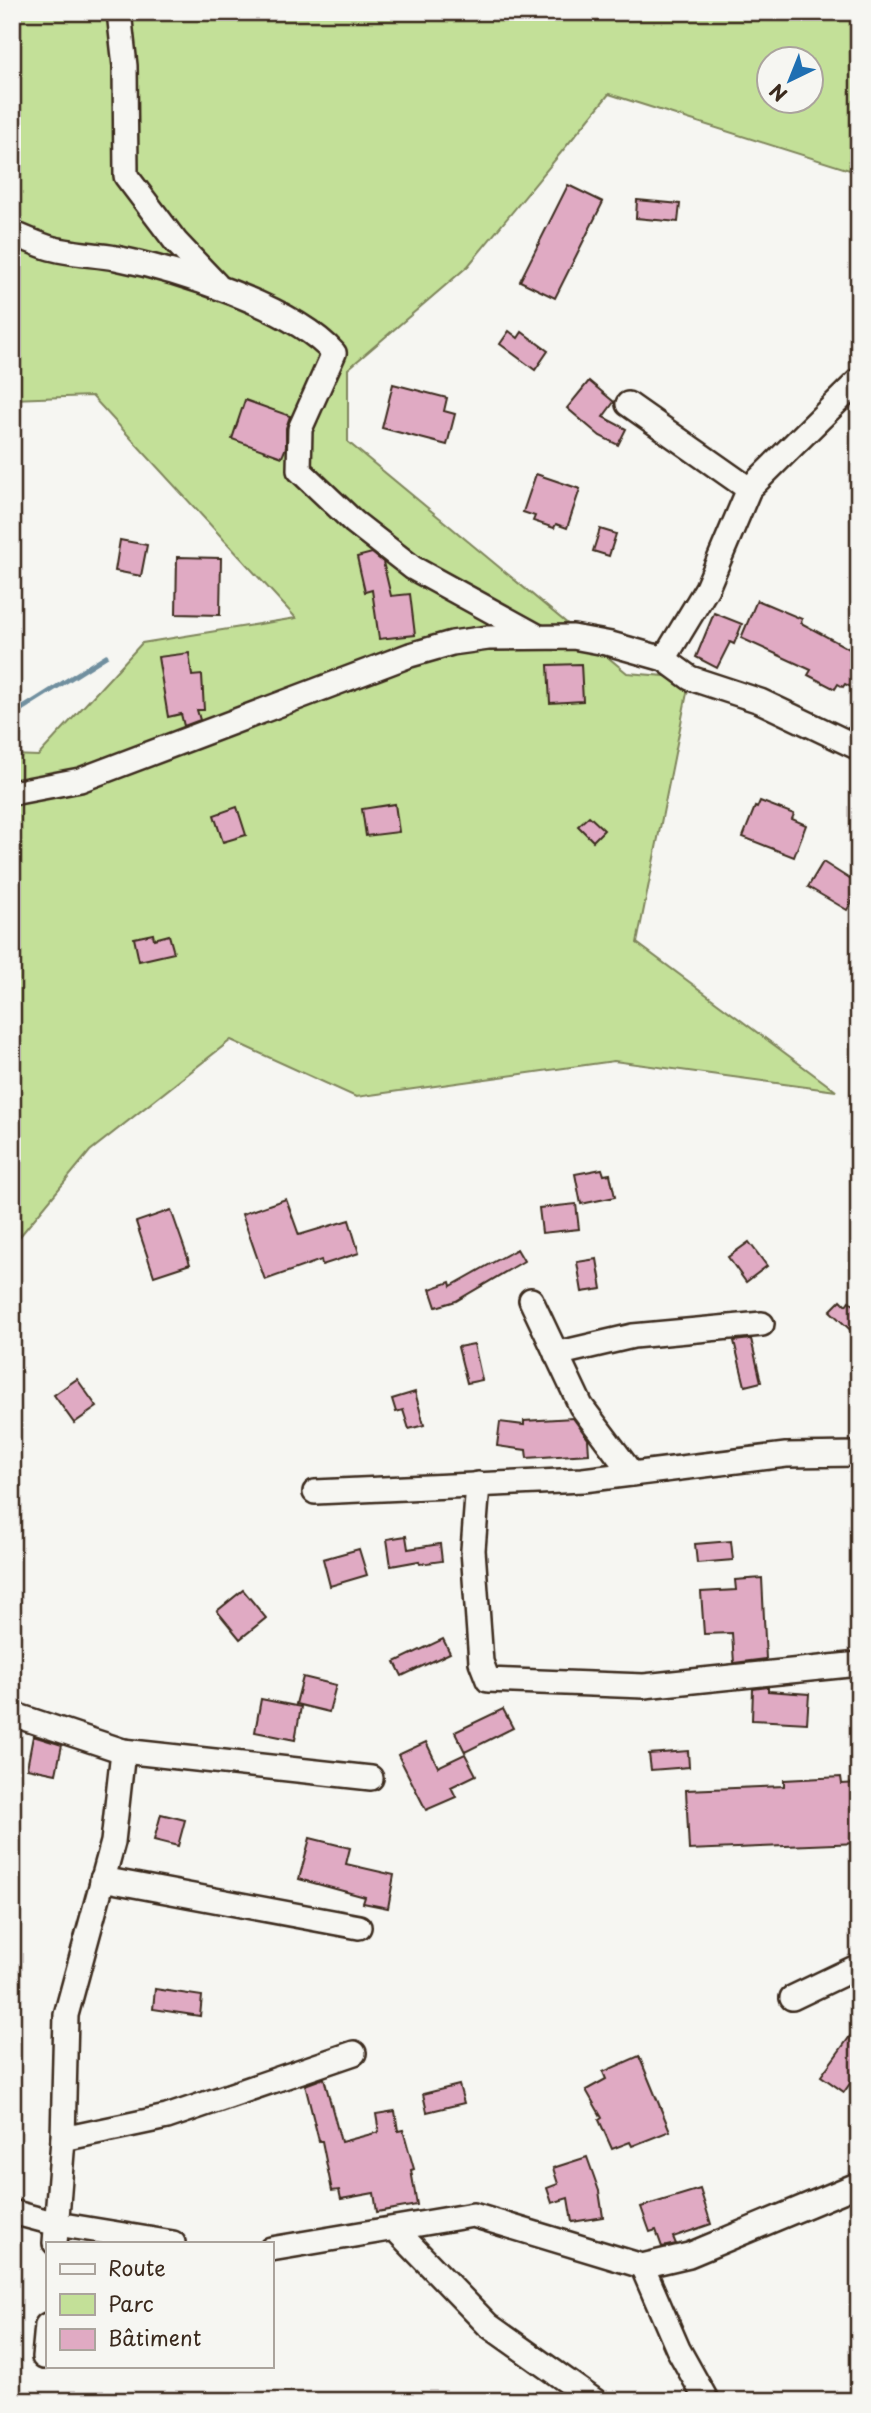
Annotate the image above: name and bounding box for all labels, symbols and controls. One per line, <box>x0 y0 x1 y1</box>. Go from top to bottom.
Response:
north arrow <box>756 46 826 116</box>
text: N <box>763 78 793 109</box>
legend <box>46 2242 273 2368</box>
text: Route <box>108 2251 166 2283</box>
text: Parc <box>108 2287 154 2319</box>
text: Bâtiment <box>108 2321 201 2353</box>

